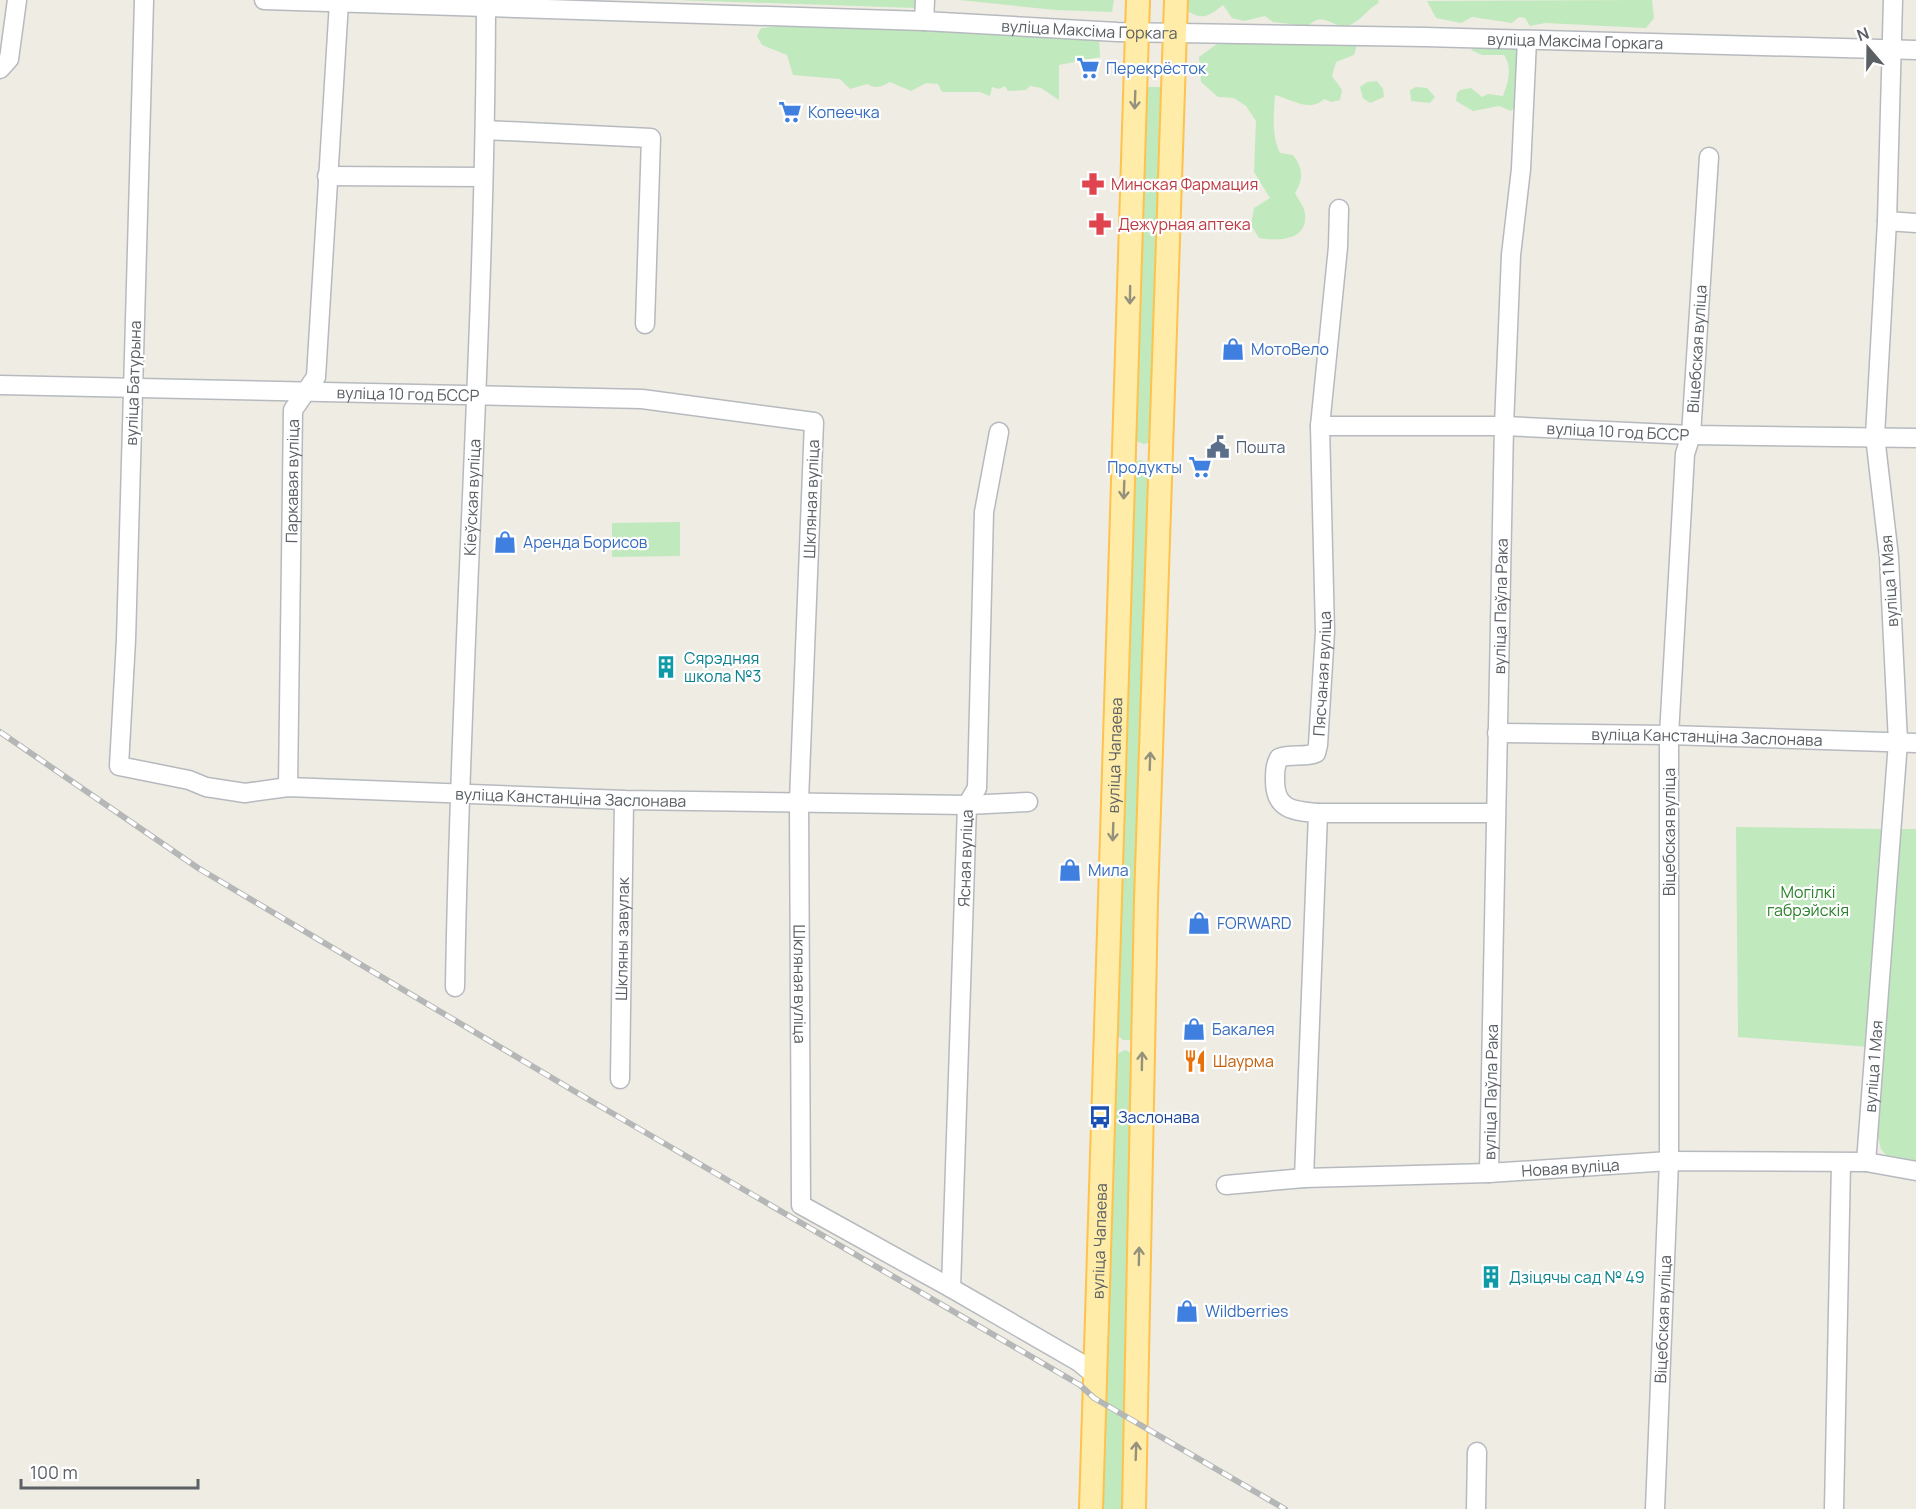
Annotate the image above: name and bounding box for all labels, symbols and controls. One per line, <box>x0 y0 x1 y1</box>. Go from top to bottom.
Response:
street label: вуліца Максіма Горкага <box>1001 14 1178 44</box>
north arrow <box>1838 18 1898 78</box>
text: N <box>1854 22 1872 46</box>
street label: вуліца Максіма Горкага <box>1487 28 1664 54</box>
supermarket icon: Перекрёсток <box>1075 55 1101 81</box>
place label: Перекрёсток <box>1106 57 1207 79</box>
one-way arrow <box>1130 90 1141 110</box>
supermarket icon: Копеечка <box>777 99 803 125</box>
place label: Копеечка <box>808 101 880 123</box>
pharmacy icon: Минская Фармация <box>1080 171 1106 197</box>
place label: Минская Фармация <box>1111 173 1258 195</box>
pharmacy icon: Дежурная аптека <box>1087 211 1113 237</box>
place label: Дежурная аптека <box>1118 213 1251 235</box>
street label: Віцебская вуліца <box>1681 284 1712 414</box>
one-way arrow <box>1124 285 1136 305</box>
street label: вуліца Батурына <box>120 320 146 446</box>
shop icon: МотоВело <box>1220 336 1246 362</box>
place label: МотоВело <box>1251 338 1329 360</box>
street label: вуліца 10 год БССР <box>336 381 480 406</box>
street label: вуліца 10 год БССР <box>1546 417 1690 446</box>
street label: Паркавая вуліца <box>280 419 304 543</box>
public building icon: Пошта <box>1205 434 1231 460</box>
place label: Пошта <box>1236 436 1285 458</box>
street label: Кіеўская вуліца <box>458 439 485 556</box>
street label: Шкляная вуліца <box>798 439 824 559</box>
supermarket icon: Продукты <box>1187 454 1213 480</box>
place label: Продукты <box>1107 456 1182 478</box>
one-way arrow <box>1118 480 1130 500</box>
shop icon: Аренда Борисов <box>492 529 518 555</box>
place label: Аренда Борисов <box>523 531 648 553</box>
street label: вуліца 1 Мая <box>1875 534 1903 628</box>
street label: вуліца Паўла Рака <box>1488 538 1513 674</box>
street label: Пясчаная вуліца <box>1308 611 1336 737</box>
place label: Сярэдняя школа №3 <box>684 647 761 687</box>
building icon: Сярэдняя школа №3 <box>653 654 679 680</box>
street label: вуліца Чапаева <box>1102 697 1127 814</box>
street label: вуліца Канстанціна Заслонава <box>1591 723 1823 751</box>
one-way arrow <box>1144 751 1156 771</box>
street label: Віцебская вуліца <box>1658 768 1680 896</box>
street label: вуліца Канстанціна Заслонава <box>455 782 686 812</box>
street label: Ясная вуліца <box>953 809 978 907</box>
one-way arrow <box>1107 822 1118 842</box>
shop icon: Мила <box>1057 857 1083 883</box>
place label: Мила <box>1088 859 1129 881</box>
street label: Шкляны завулак <box>610 876 634 1001</box>
park label: Могілкі габрэйскія <box>1767 881 1849 921</box>
shop icon: FORWARD <box>1186 910 1212 936</box>
place label: FORWARD <box>1217 912 1292 934</box>
street label: Шкляная вуліца <box>789 924 811 1044</box>
shop icon: Бакалея <box>1181 1016 1207 1042</box>
place label: Бакалея <box>1212 1018 1275 1040</box>
street label: вуліца 1 Мая <box>1859 1019 1888 1113</box>
street label: вуліца Паўла Рака <box>1478 1024 1503 1160</box>
restaurant icon: Шаурма <box>1182 1048 1208 1074</box>
place label: Шаурма <box>1213 1050 1274 1072</box>
one-way arrow <box>1137 1051 1148 1071</box>
bus stop icon: Заслонава <box>1087 1104 1113 1130</box>
place label: Заслонава <box>1118 1106 1200 1128</box>
street label: Новая вуліца <box>1521 1153 1620 1182</box>
street label: вуліца Чапаева <box>1087 1183 1112 1299</box>
one-way arrow <box>1134 1246 1145 1266</box>
street label: Віцебская вуліца <box>1649 1255 1676 1384</box>
building icon: Дзіцячы сад № 49 <box>1478 1264 1504 1290</box>
place label: Дзіцячы сад № 49 <box>1509 1266 1645 1288</box>
shop icon: Wildberries <box>1174 1298 1200 1324</box>
place label: Wildberries <box>1205 1300 1288 1322</box>
one-way arrow <box>1131 1441 1142 1461</box>
scale bar <box>21 1452 198 1490</box>
text: 100 m <box>30 1460 78 1484</box>

